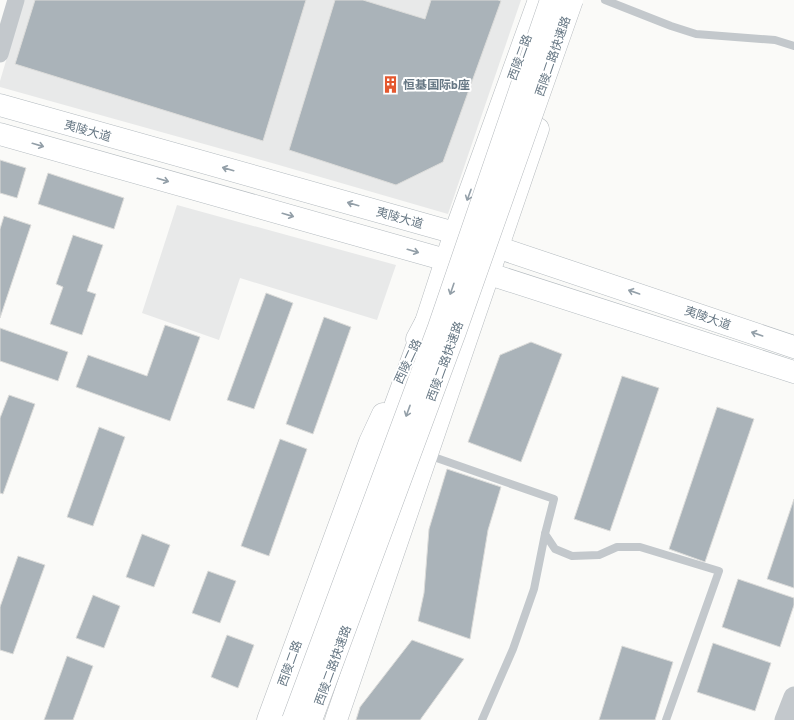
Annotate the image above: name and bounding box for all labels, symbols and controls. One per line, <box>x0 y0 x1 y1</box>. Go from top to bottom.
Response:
street label: 西陵二路快速路 <box>532 14 572 98</box>
street label: 西陵二路 <box>504 32 534 82</box>
building icon: 恒基国际b座 <box>380 74 400 94</box>
place label: 恒基国际b座 <box>403 77 470 91</box>
street label: 夷陵大道 <box>63 117 113 143</box>
one-way arrow <box>31 142 44 149</box>
one-way arrow <box>222 165 235 172</box>
one-way arrow <box>156 177 169 184</box>
one-way arrow <box>465 188 472 201</box>
one-way arrow <box>347 200 360 207</box>
street label: 夷陵大道 <box>375 204 425 230</box>
one-way arrow <box>281 212 294 219</box>
one-way arrow <box>406 247 419 255</box>
one-way arrow <box>448 282 455 295</box>
one-way arrow <box>628 288 640 296</box>
street label: 夷陵大道 <box>683 303 733 331</box>
street label: 西陵二路快速路 <box>423 319 465 403</box>
one-way arrow <box>751 330 764 337</box>
street label: 西陵二路 <box>391 336 423 386</box>
one-way arrow <box>403 404 411 416</box>
street label: 西陵二路快速路 <box>311 623 353 707</box>
street label: 西陵二路 <box>274 638 304 688</box>

